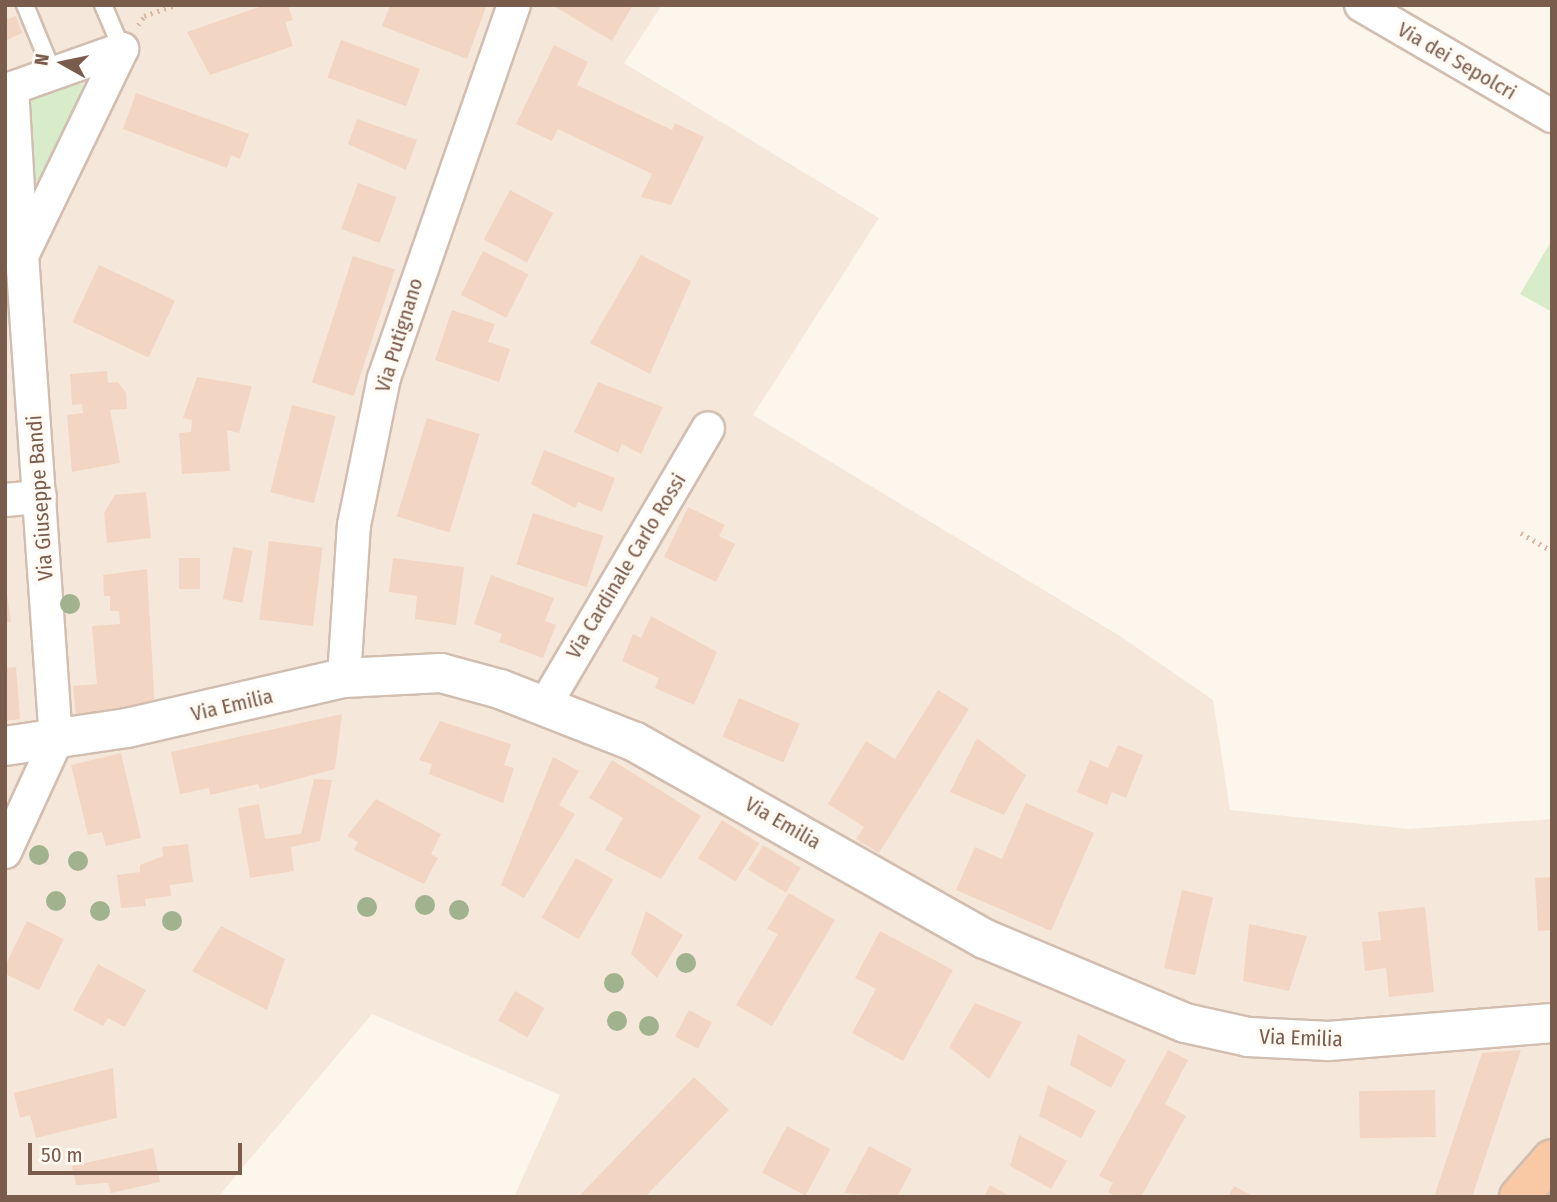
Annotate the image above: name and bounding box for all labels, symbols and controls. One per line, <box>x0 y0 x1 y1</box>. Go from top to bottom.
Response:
street label: Via dei Sepolcri <box>1393 17 1521 105</box>
north arrow <box>28 28 98 98</box>
text: N <box>30 52 54 67</box>
street label: Via Putignano <box>370 275 428 395</box>
street label: Via Giuseppe Bandi <box>22 414 58 582</box>
street label: Via Cardinale Carlo Rossi <box>561 469 691 663</box>
street label: Via Emilia <box>189 683 275 727</box>
street label: Via Emilia <box>741 791 825 855</box>
street label: Via Emilia <box>1259 1024 1343 1052</box>
scale bar <box>32 1128 245 1172</box>
text: 50 m <box>41 1142 83 1168</box>

